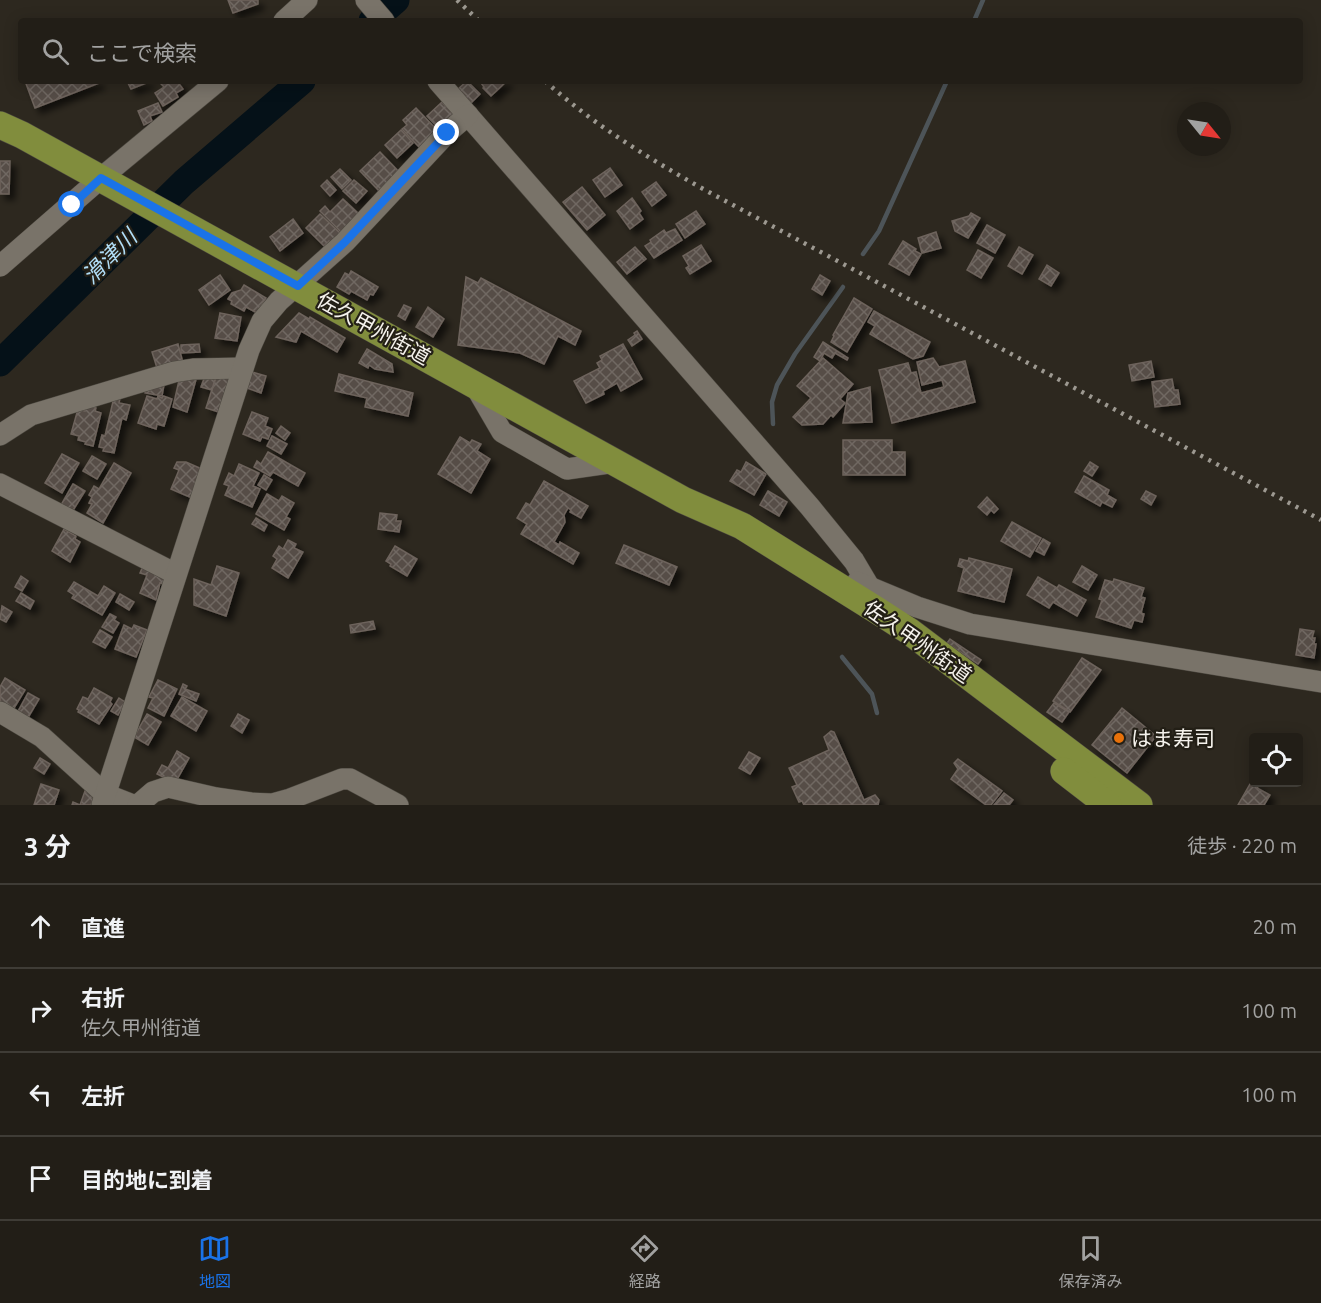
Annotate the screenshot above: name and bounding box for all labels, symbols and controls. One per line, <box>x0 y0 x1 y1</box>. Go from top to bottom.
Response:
search box <box>18 18 1303 84</box>
icon: search <box>39 35 72 68</box>
text: ここで検索 <box>87 40 197 65</box>
north arrow <box>1177 102 1231 156</box>
route end <box>433 119 459 145</box>
route start <box>58 191 84 217</box>
water label: 滑津川 <box>77 222 143 288</box>
street label: 佐久甲州街道 <box>313 287 435 369</box>
street label: 佐久甲州街道 <box>860 595 976 687</box>
place label: はま寿司 <box>1131 726 1215 750</box>
marker: はま寿司 <box>1112 731 1126 745</box>
map controls <box>1249 733 1303 787</box>
button: locate <box>1249 733 1303 787</box>
text: 3 分 <box>24 832 71 861</box>
text: 徒歩 · 220 m <box>1187 834 1297 857</box>
icon: ahead <box>24 910 57 943</box>
text: 直進 <box>81 915 125 940</box>
text: 20 m <box>1253 915 1297 938</box>
text: 右折 <box>81 985 125 1010</box>
icon: right <box>24 994 57 1027</box>
text: 100 m <box>1241 999 1297 1022</box>
text: 佐久甲州街道 <box>81 1016 201 1039</box>
icon: left <box>24 1078 57 1111</box>
text: 左折 <box>81 1083 125 1108</box>
text: 100 m <box>1241 1083 1297 1106</box>
icon: arrive <box>24 1162 57 1195</box>
text: 目的地に到着 <box>81 1167 213 1192</box>
tab: 地図 <box>198 1232 231 1292</box>
tab: 経路 <box>628 1232 661 1292</box>
tab: 保存済み <box>1058 1232 1122 1292</box>

